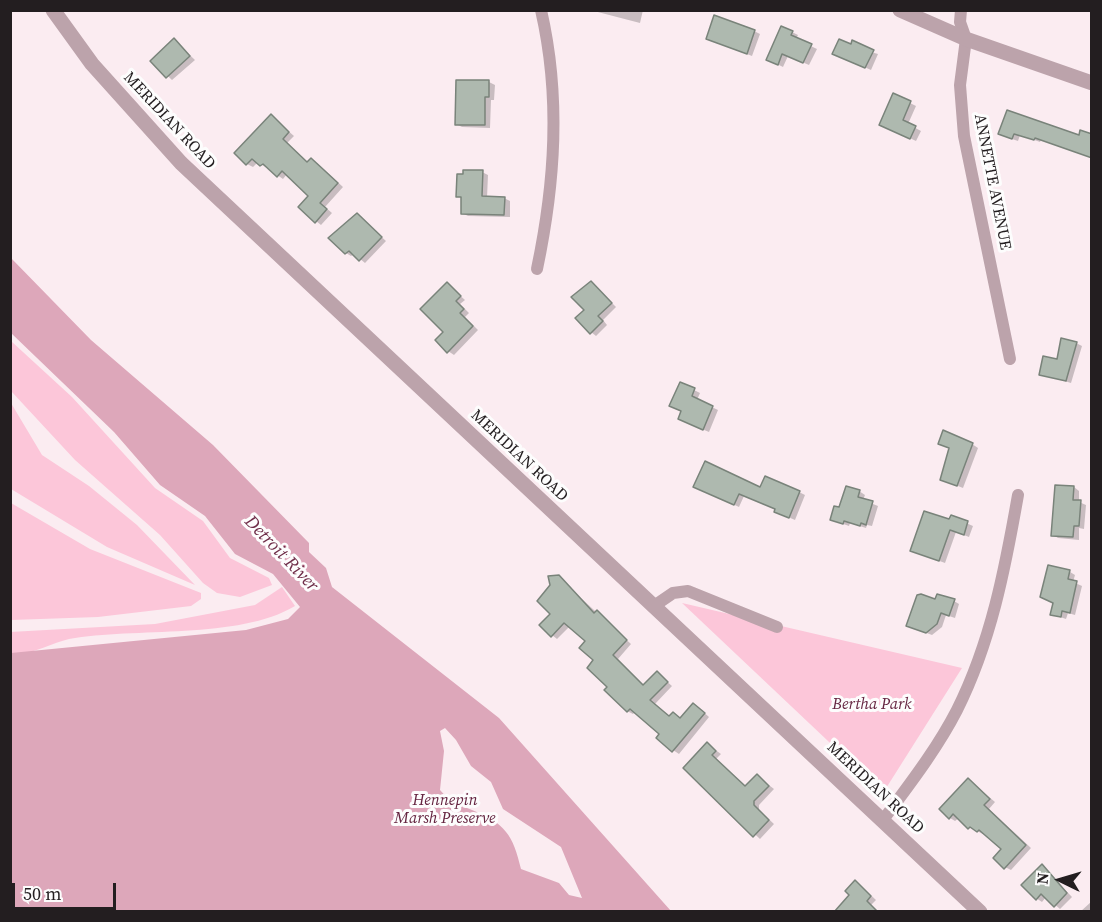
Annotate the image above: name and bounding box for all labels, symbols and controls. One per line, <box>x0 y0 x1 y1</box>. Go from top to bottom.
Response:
street label: MERIDIAN ROAD <box>119 68 219 174</box>
street label: ANNETTE AVENUE <box>969 112 1015 252</box>
street label: MERIDIAN ROAD <box>466 406 572 506</box>
water label: Detroit River <box>240 512 322 596</box>
park label: Bertha Park <box>832 695 912 715</box>
street label: MERIDIAN ROAD <box>822 738 928 838</box>
park label: Hennepin Marsh Preserve <box>394 791 496 829</box>
north arrow <box>1030 850 1090 910</box>
scale bar <box>15 871 118 909</box>
text: N <box>1031 872 1054 885</box>
text: 50 m <box>23 881 61 906</box>

